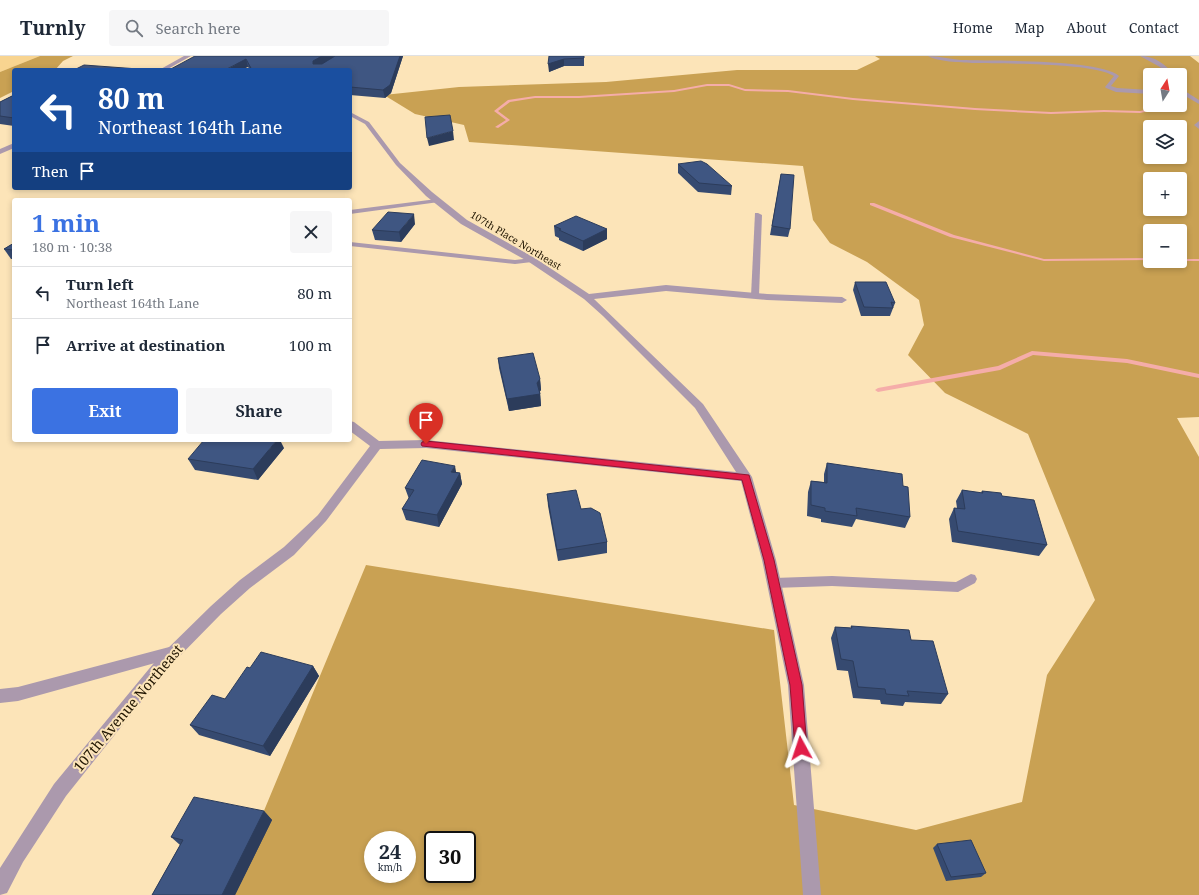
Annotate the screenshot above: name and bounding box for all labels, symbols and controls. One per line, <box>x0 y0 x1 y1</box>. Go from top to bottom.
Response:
search box <box>109 10 389 46</box>
text: Turnly <box>20 15 85 41</box>
icon: search <box>123 17 145 39</box>
text: Search here <box>155 18 241 38</box>
text: Home <box>953 18 993 37</box>
text: Map <box>1015 18 1044 37</box>
text: About <box>1066 18 1107 37</box>
text: Contact <box>1129 18 1179 37</box>
north arrow <box>1143 68 1187 112</box>
map controls <box>1143 68 1187 268</box>
text: 80 m <box>98 79 165 117</box>
icon: left <box>32 84 84 136</box>
text: Northeast 164th Lane <box>98 115 282 139</box>
button: layers <box>1143 120 1187 164</box>
icon: arrive <box>76 160 98 182</box>
text: Then <box>32 161 68 181</box>
button: + <box>1143 172 1187 216</box>
text: 1 min <box>32 206 100 239</box>
street label: 107th Place Northeast <box>468 207 565 273</box>
button: close <box>290 211 332 253</box>
button: − <box>1143 224 1187 268</box>
text: 180 m · 10:38 <box>32 238 112 256</box>
text: Turn left <box>66 274 134 294</box>
icon: left <box>32 282 54 304</box>
text: 80 m <box>297 283 332 303</box>
text: Northeast 164th Lane <box>66 294 199 312</box>
icon: arrive <box>32 334 54 356</box>
text: Arrive at destination <box>66 335 225 355</box>
text: 100 m <box>289 335 332 355</box>
button: Exit <box>32 388 178 434</box>
button: Share <box>186 388 332 434</box>
pin <box>409 403 443 444</box>
icon: arrive <box>415 409 437 431</box>
street label: 107th Avenue Northeast <box>69 640 186 775</box>
position arrow <box>780 727 822 769</box>
speed limit sign: 30 <box>424 831 476 883</box>
text: 24 <box>379 838 401 865</box>
text: km/h <box>378 860 402 874</box>

